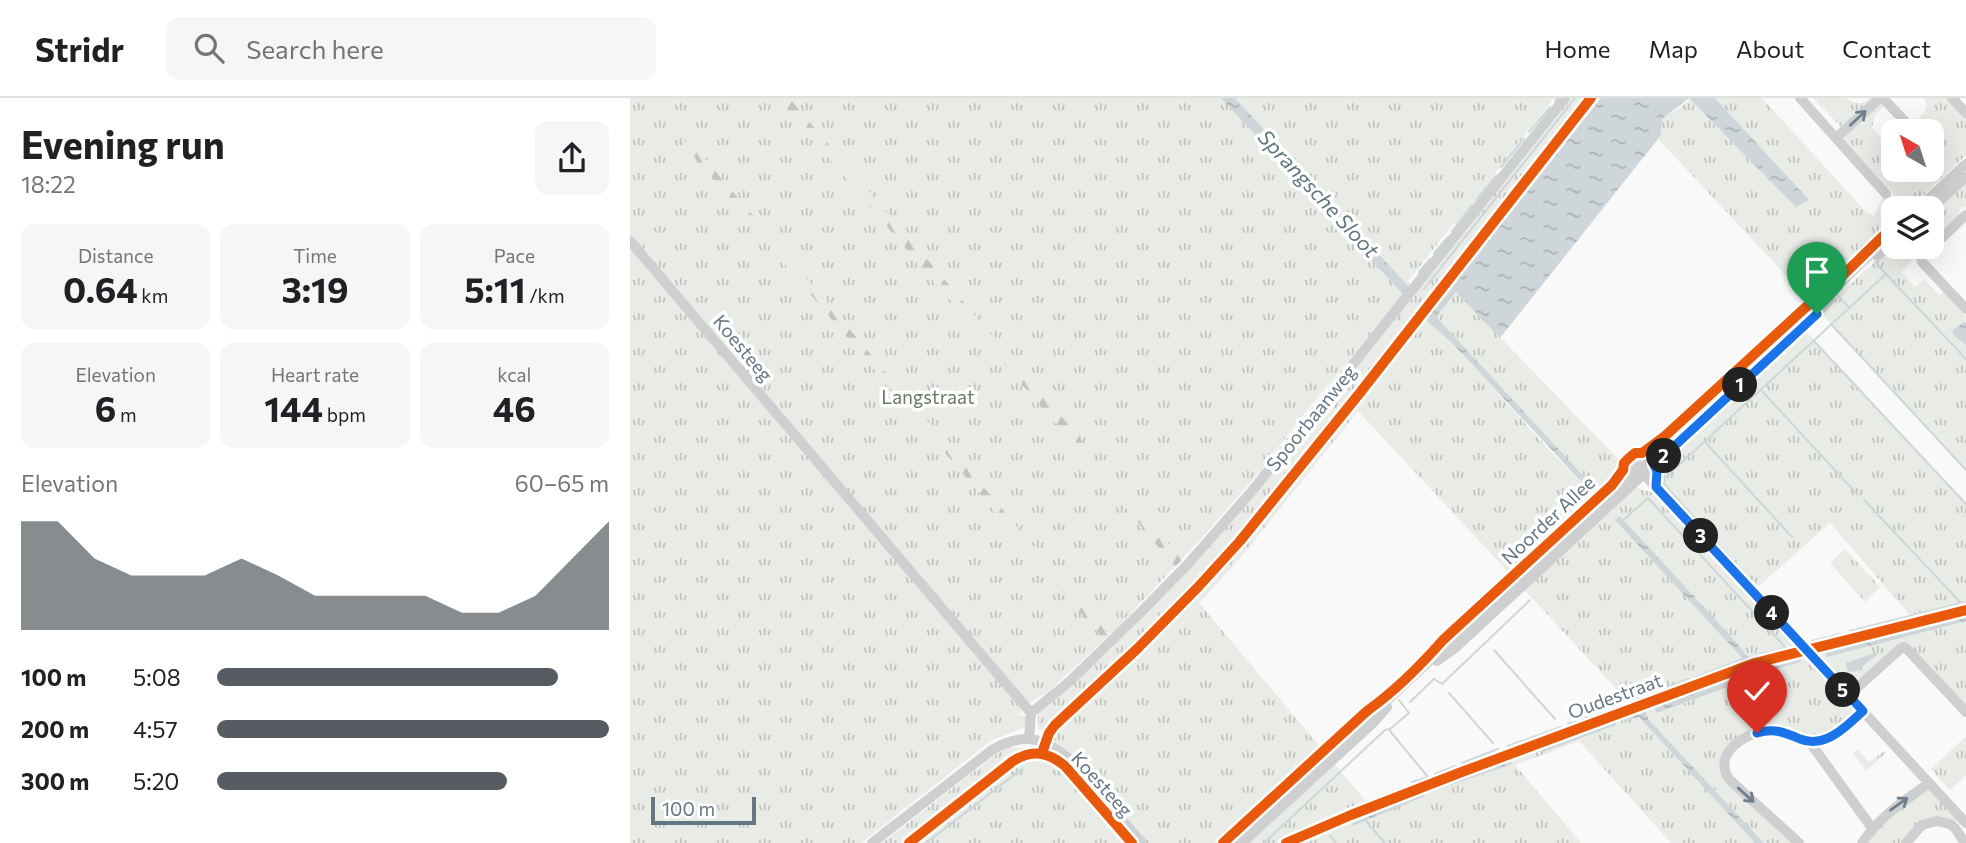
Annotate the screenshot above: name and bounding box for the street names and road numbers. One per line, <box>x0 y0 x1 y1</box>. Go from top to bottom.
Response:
street label: Koesteeg <box>709 310 778 386</box>
street label: Spoorbaanweg <box>1261 360 1360 475</box>
street label: Noorder Allee <box>1496 471 1599 569</box>
street label: Oudestraat <box>1565 668 1665 723</box>
street label: Koesteeg <box>1067 746 1138 821</box>

